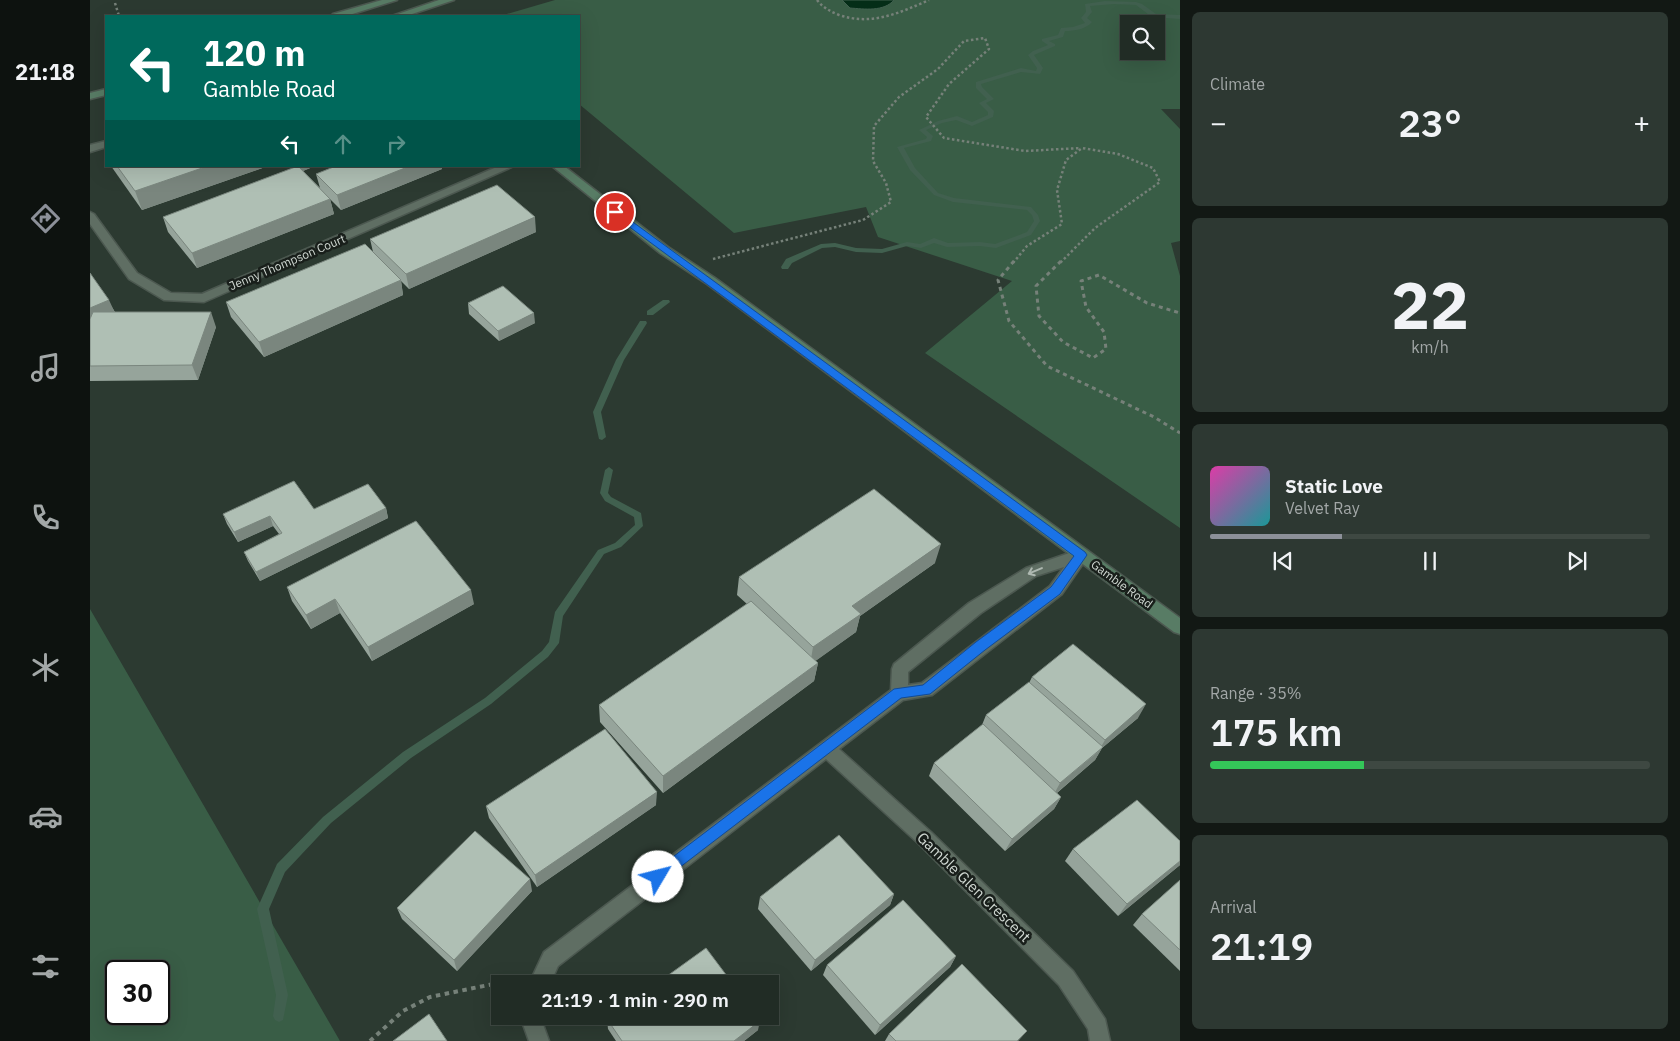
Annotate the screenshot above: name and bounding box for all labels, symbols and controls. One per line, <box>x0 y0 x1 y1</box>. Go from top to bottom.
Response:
map controls <box>1120 15 1165 60</box>
button: search <box>1120 15 1165 60</box>
text: 120 m <box>203 30 306 76</box>
icon: left <box>120 35 185 100</box>
text: 21:18 <box>15 57 75 86</box>
text: Gamble Road <box>203 74 336 103</box>
text: Climate <box>1210 74 1265 94</box>
text: 23° <box>1398 98 1462 147</box>
text: − <box>1210 104 1227 141</box>
text: + <box>1633 104 1650 141</box>
icon: left <box>276 130 304 158</box>
icon: ahead <box>329 130 357 158</box>
icon: right <box>382 130 410 158</box>
pin <box>594 191 636 233</box>
icon: arrive <box>601 198 629 226</box>
icon: directions <box>28 201 63 236</box>
street label: Jenny Thompson Court <box>227 231 347 293</box>
text: 22 <box>1391 262 1469 347</box>
text: km/h <box>1411 337 1449 357</box>
icon: music <box>28 350 63 385</box>
text: Static Love <box>1285 474 1383 498</box>
text: Velvet Ray <box>1285 498 1360 518</box>
icon: phone <box>28 500 63 535</box>
icon: previous <box>1269 547 1297 575</box>
icon: pause <box>1416 547 1444 575</box>
icon: next <box>1563 547 1591 575</box>
street label: Gamble Road <box>1088 557 1156 611</box>
one-way arrow <box>1028 567 1043 577</box>
icon: climate <box>28 650 63 685</box>
text: Range · 35% <box>1210 683 1302 703</box>
text: 175 km <box>1210 707 1342 756</box>
icon: car <box>28 799 63 834</box>
street label: Gamble Glen Crescent <box>913 828 1035 946</box>
position arrow <box>631 850 683 902</box>
text: Arrival <box>1210 897 1257 917</box>
text: 21:19 <box>1210 921 1313 970</box>
icon: filters <box>28 949 63 984</box>
speed limit sign: 30 <box>105 960 170 1025</box>
text: 21:19 · 1 min · 290 m <box>541 988 729 1012</box>

